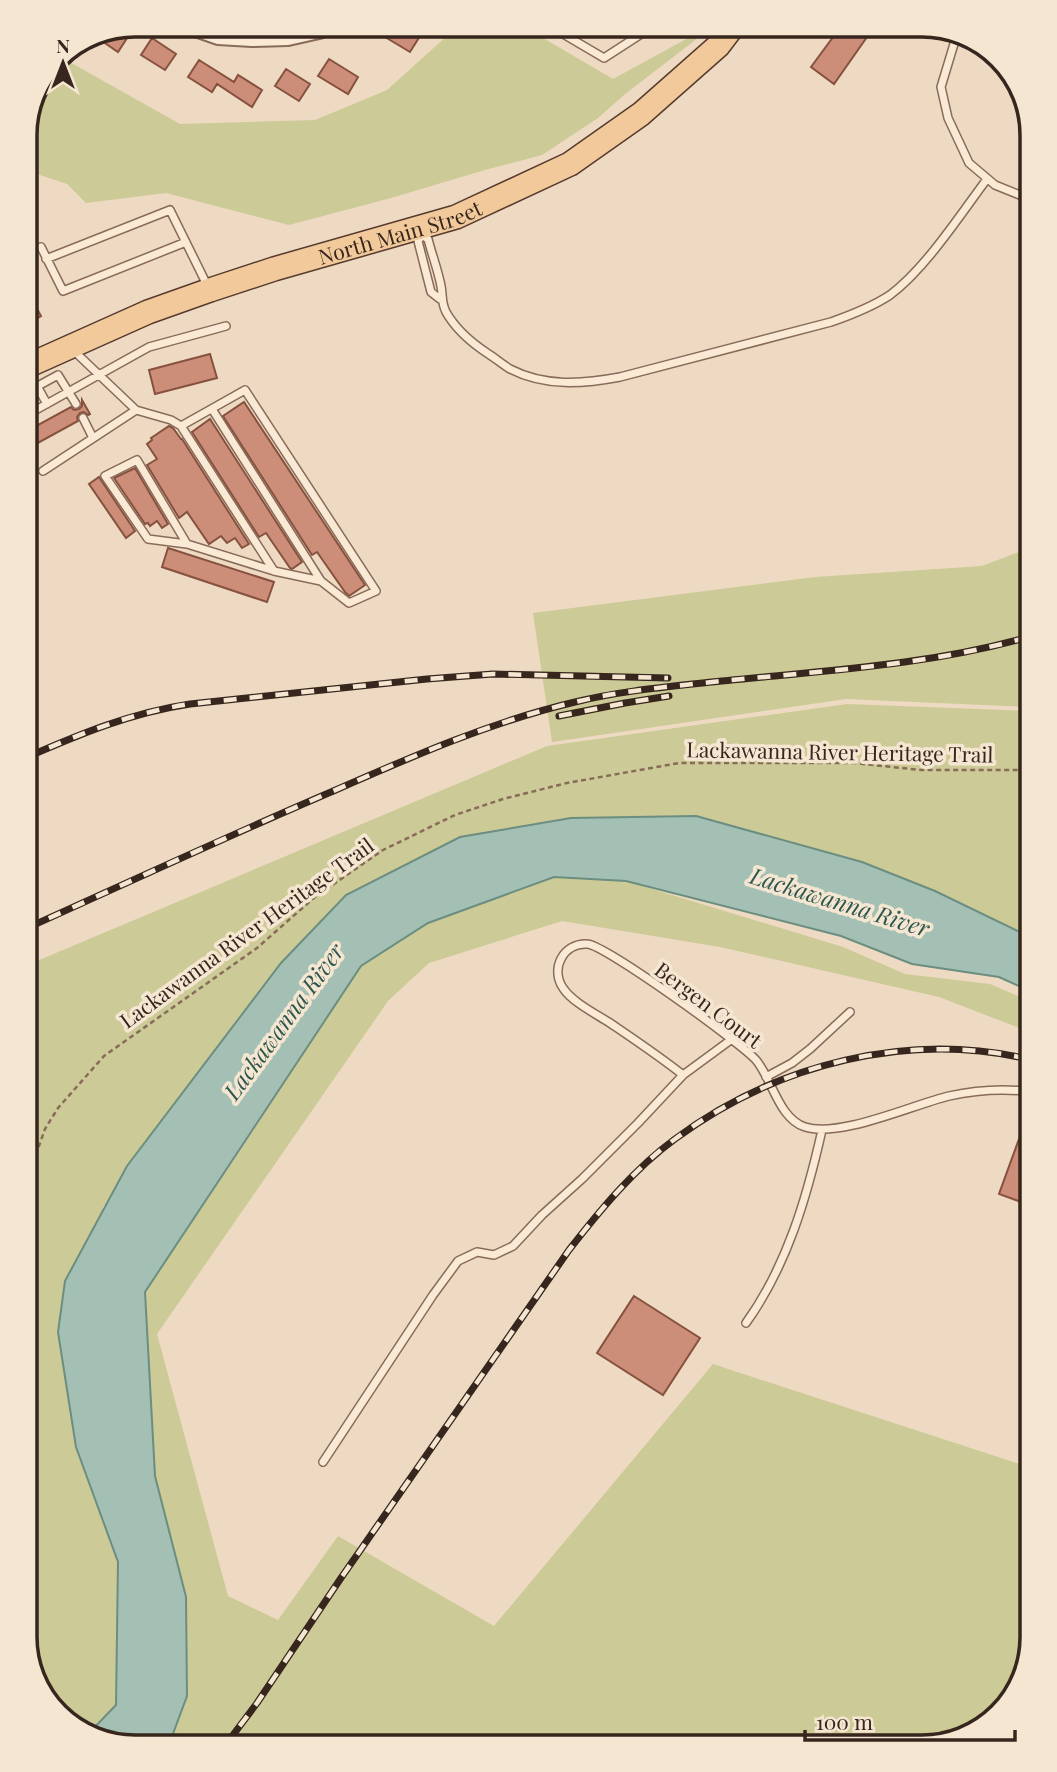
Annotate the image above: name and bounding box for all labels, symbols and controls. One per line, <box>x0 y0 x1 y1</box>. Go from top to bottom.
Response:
north arrow <box>28 28 98 98</box>
text: N <box>56 32 70 58</box>
street label: North Main Street <box>315 193 486 270</box>
street label: Lackawanna River Heritage Trail <box>686 734 994 768</box>
street label: Lackawanna River Heritage Trail <box>114 831 378 1033</box>
water label: Lackawanna River <box>746 859 935 943</box>
water label: Lackawanna River <box>217 938 349 1104</box>
street label: Bergen Court <box>650 955 769 1054</box>
scale bar <box>805 1698 1015 1742</box>
text: 100 m <box>816 1707 873 1735</box>

